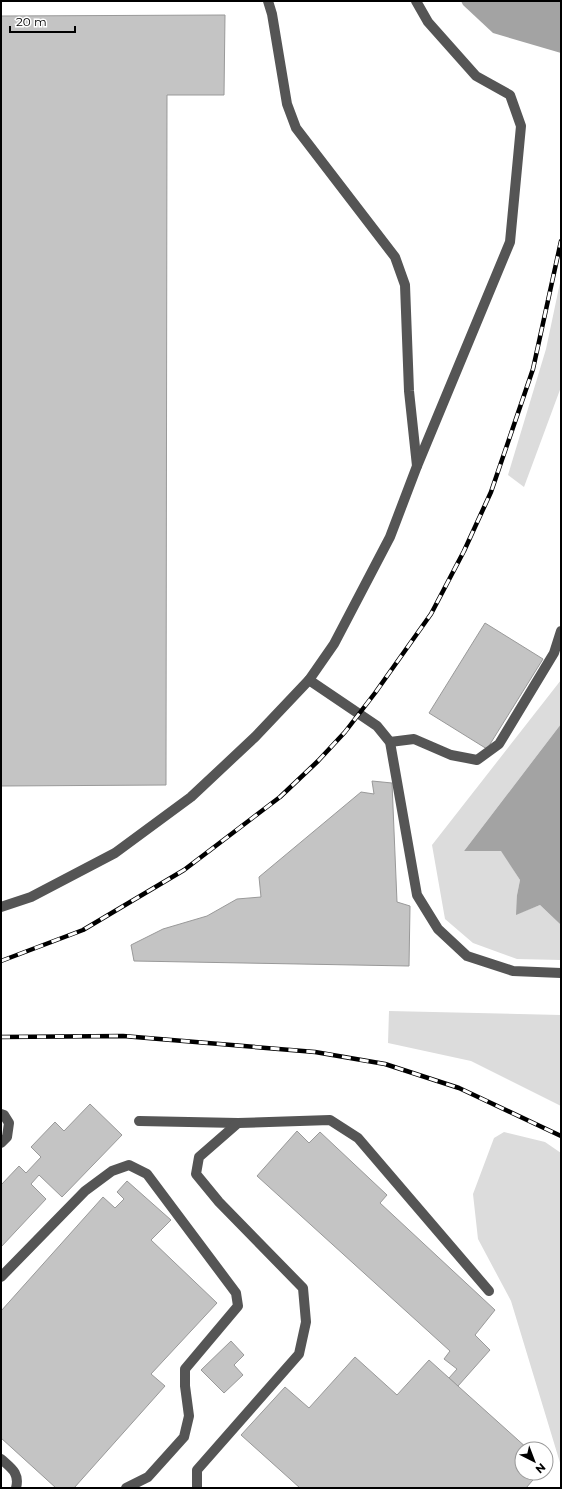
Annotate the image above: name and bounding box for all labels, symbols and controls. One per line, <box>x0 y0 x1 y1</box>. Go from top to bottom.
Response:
scale bar <box>10 8 75 34</box>
text: 20 m <box>16 14 47 29</box>
north arrow <box>514 1441 554 1481</box>
text: N <box>533 1460 549 1477</box>

